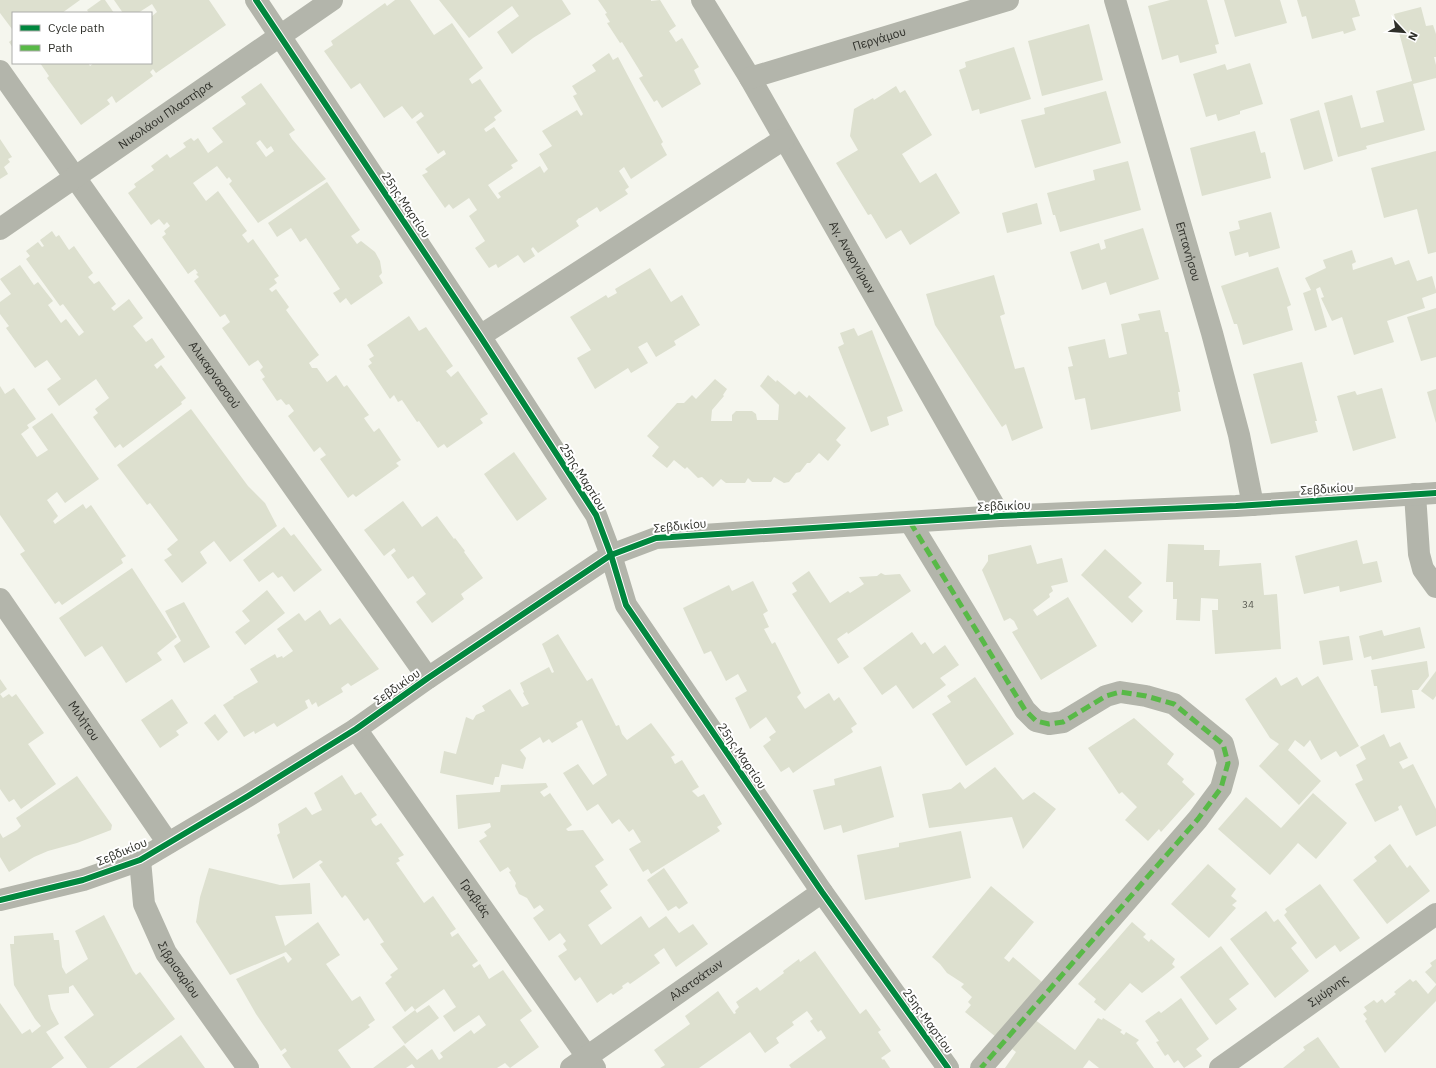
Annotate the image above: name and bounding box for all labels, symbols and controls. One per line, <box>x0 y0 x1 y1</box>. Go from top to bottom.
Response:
legend <box>12 12 152 64</box>
north arrow <box>1384 12 1424 52</box>
text: Cycle path <box>48 20 105 35</box>
street label: Περγάμου <box>850 23 908 54</box>
text: N <box>1405 30 1421 43</box>
text: Path <box>48 40 73 55</box>
street label: Νικολάου Πλαστήρα <box>115 77 215 152</box>
street label: 25ης Μαρτίου <box>379 169 434 241</box>
street label: Αγ. Αναργύρων <box>826 218 879 296</box>
street label: Επτανήσου <box>1173 220 1205 283</box>
street label: Αλικαρνασσού <box>186 338 244 411</box>
street label: 25ης Μαρτίου <box>557 440 610 513</box>
street label: Σεβδικίου <box>1300 479 1354 498</box>
street label: Σεβδικίου <box>977 497 1031 514</box>
street label: Σεβδικίου <box>653 515 707 536</box>
house number: 34 <box>1242 598 1254 611</box>
street label: Σεβδικίου <box>371 665 423 708</box>
street label: Μιλήτου <box>65 698 103 744</box>
street label: 25ης Μαρτίου <box>715 720 770 792</box>
street label: Σεβδικίου <box>94 834 149 869</box>
street label: Γραβιάς <box>457 876 494 920</box>
street label: Σιβρισαρίου <box>155 939 204 1001</box>
street label: Αλατσάτων <box>666 956 726 1004</box>
street label: Σμύρνης <box>1305 971 1351 1010</box>
street label: 25ης Μαρτίου <box>900 985 957 1056</box>

